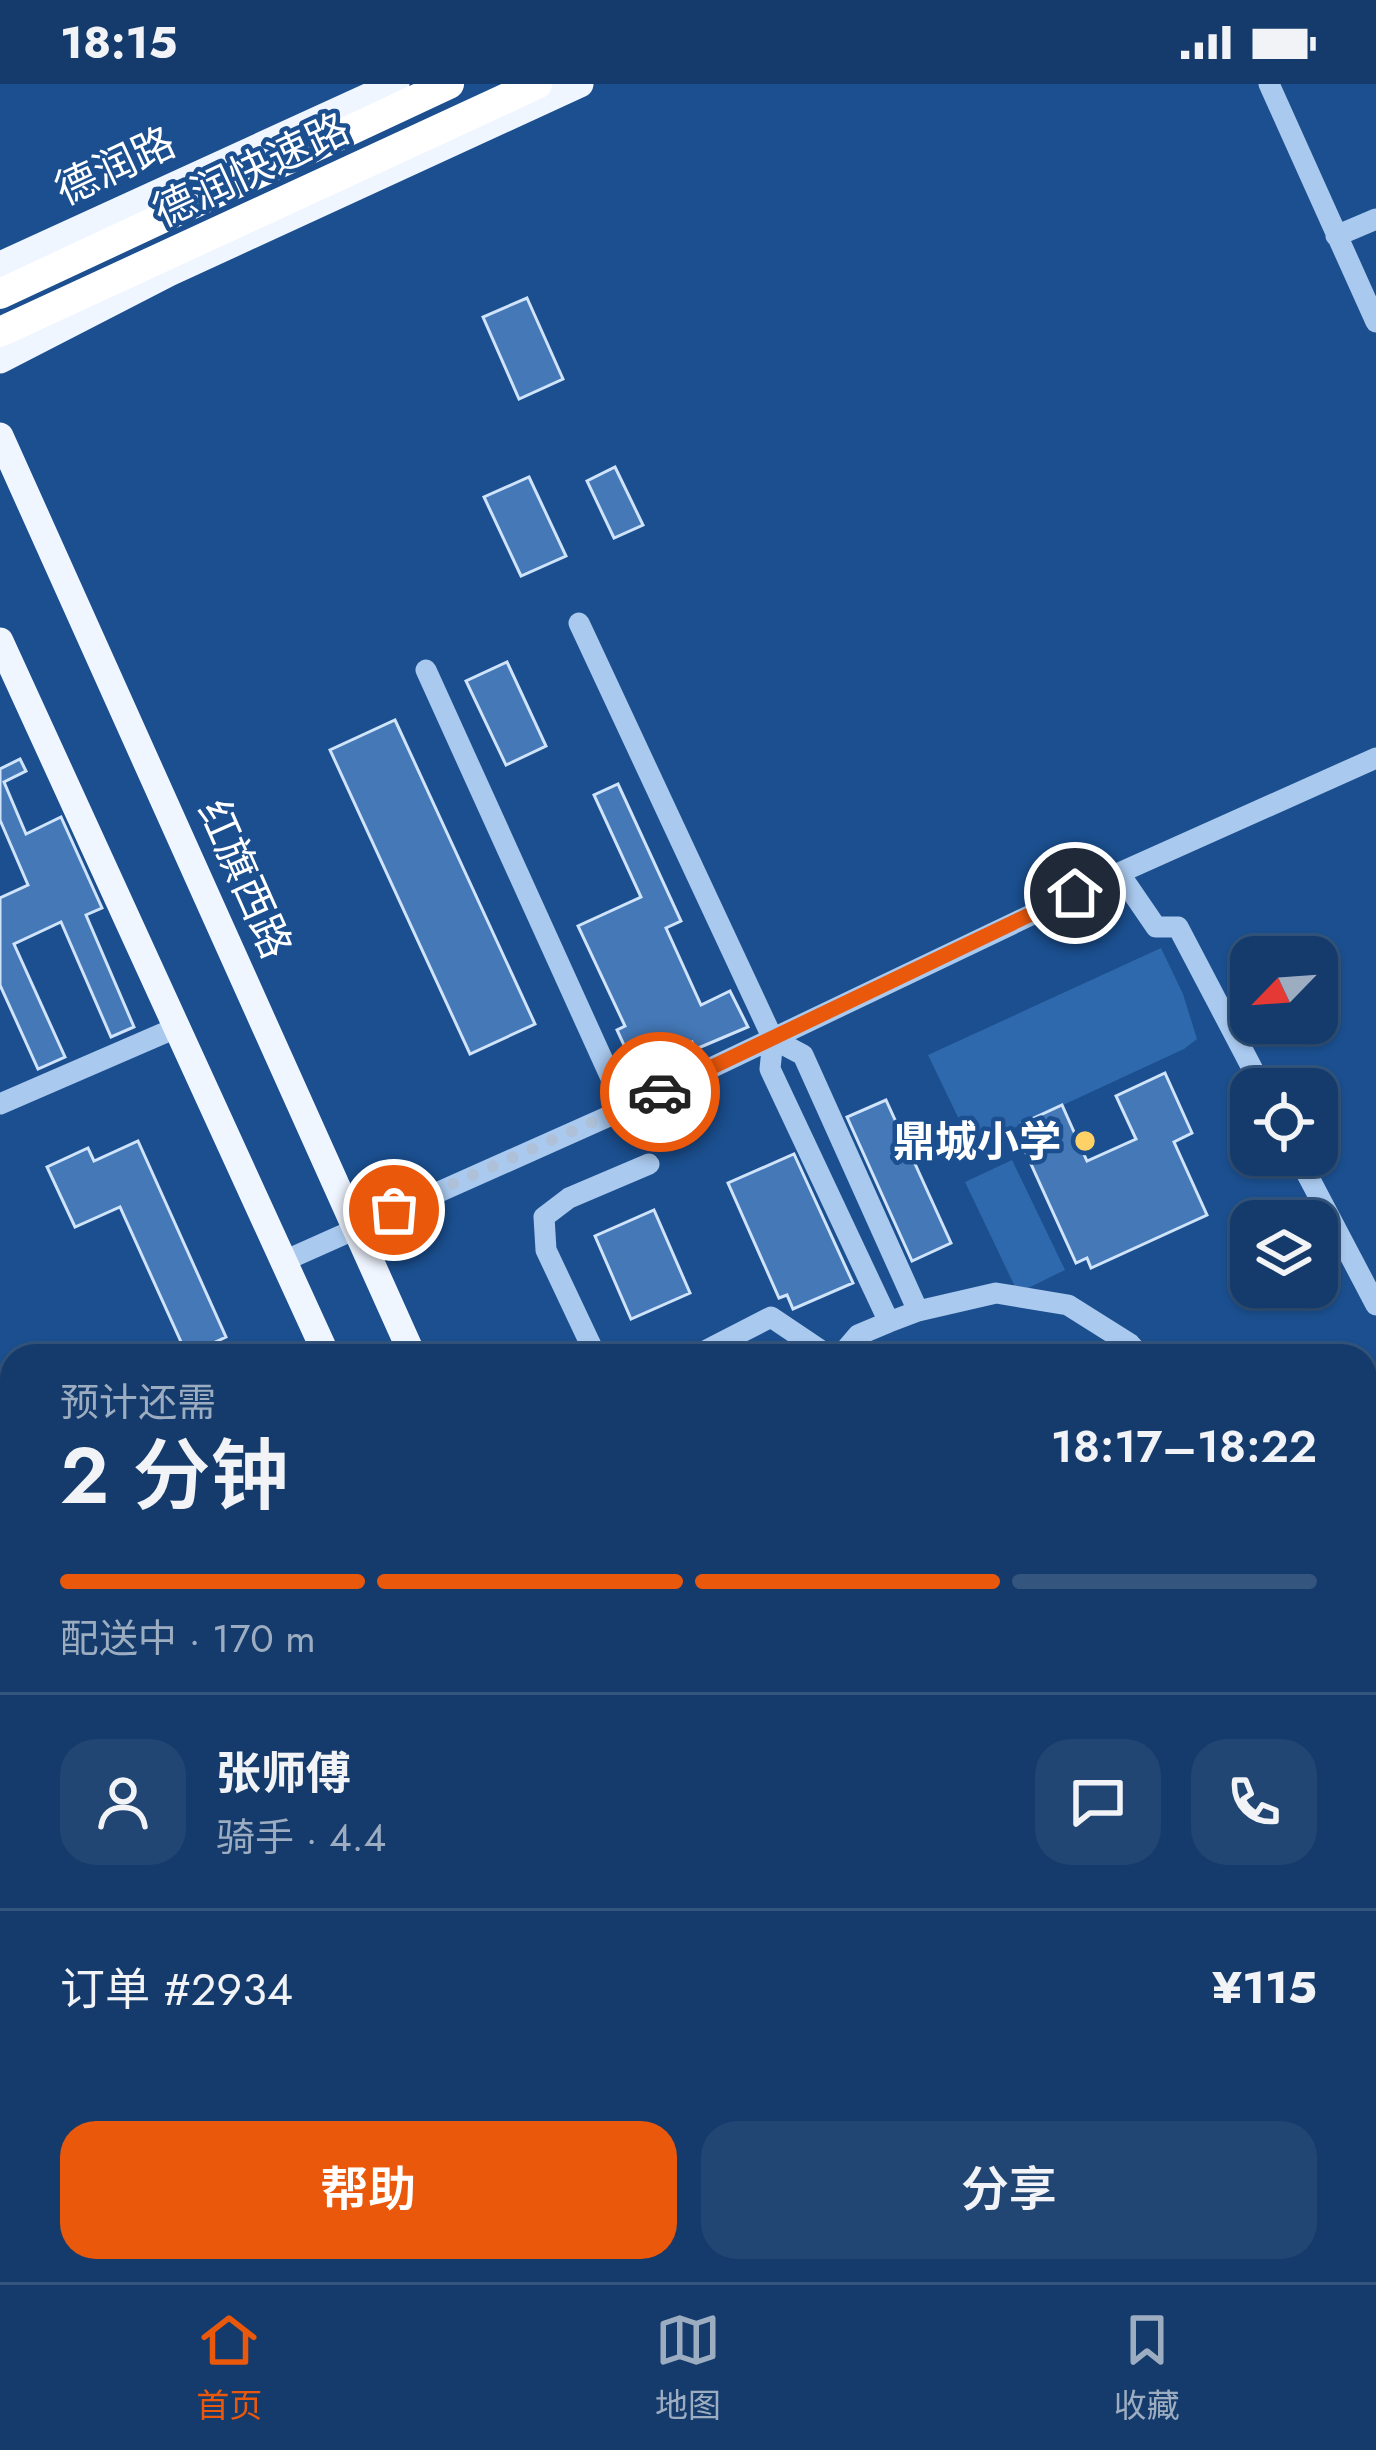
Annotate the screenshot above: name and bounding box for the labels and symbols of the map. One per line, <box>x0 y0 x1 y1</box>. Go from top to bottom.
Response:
street label: 德润快速路 <box>143 98 359 242</box>
street label: 德润路 <box>45 112 185 220</box>
street label: 红旗西路 <box>183 790 307 968</box>
pin <box>1024 842 1126 944</box>
north arrow <box>1230 936 1338 1044</box>
courier <box>600 1032 720 1152</box>
place label: 鼎城小学 <box>893 1111 1061 1172</box>
marker: 鼎城小学 <box>1072 1128 1098 1154</box>
pin <box>343 1159 445 1261</box>

